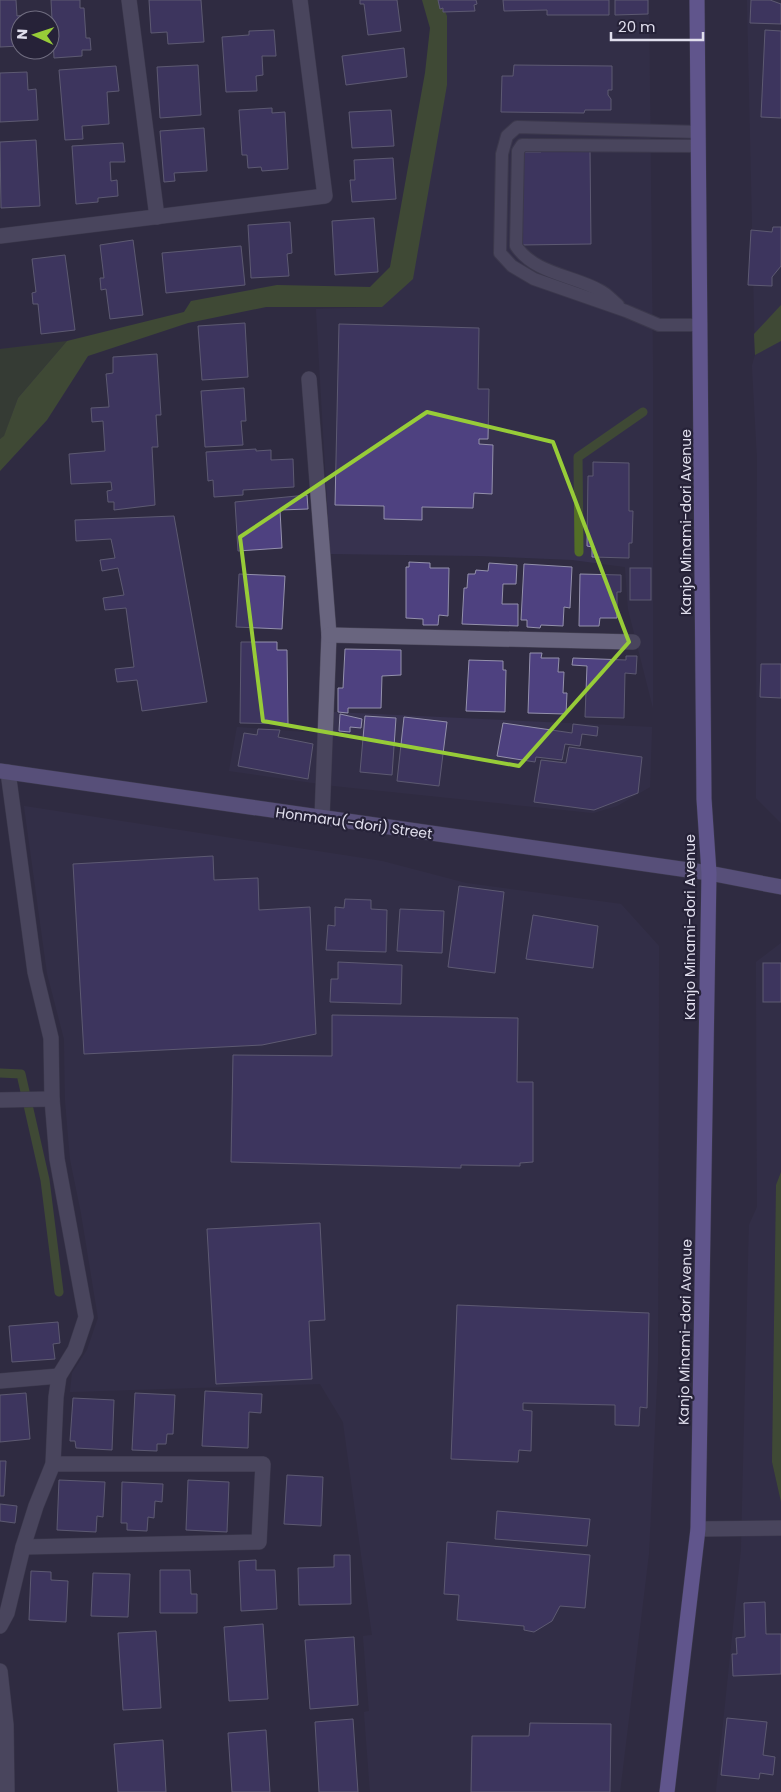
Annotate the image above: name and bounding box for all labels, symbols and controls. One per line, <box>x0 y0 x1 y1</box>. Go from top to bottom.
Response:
north arrow <box>10 10 60 60</box>
scale bar <box>611 10 704 42</box>
text: 20 m <box>618 16 656 37</box>
text: N <box>12 29 32 40</box>
street label: Kanjo Minami-dori Avenue <box>676 429 696 615</box>
street label: Honmaru(-dori) Street <box>274 802 434 844</box>
street label: Kanjo Minami-dori Avenue <box>680 834 700 1020</box>
street label: Kanjo Minami-dori Avenue <box>673 1239 697 1425</box>

